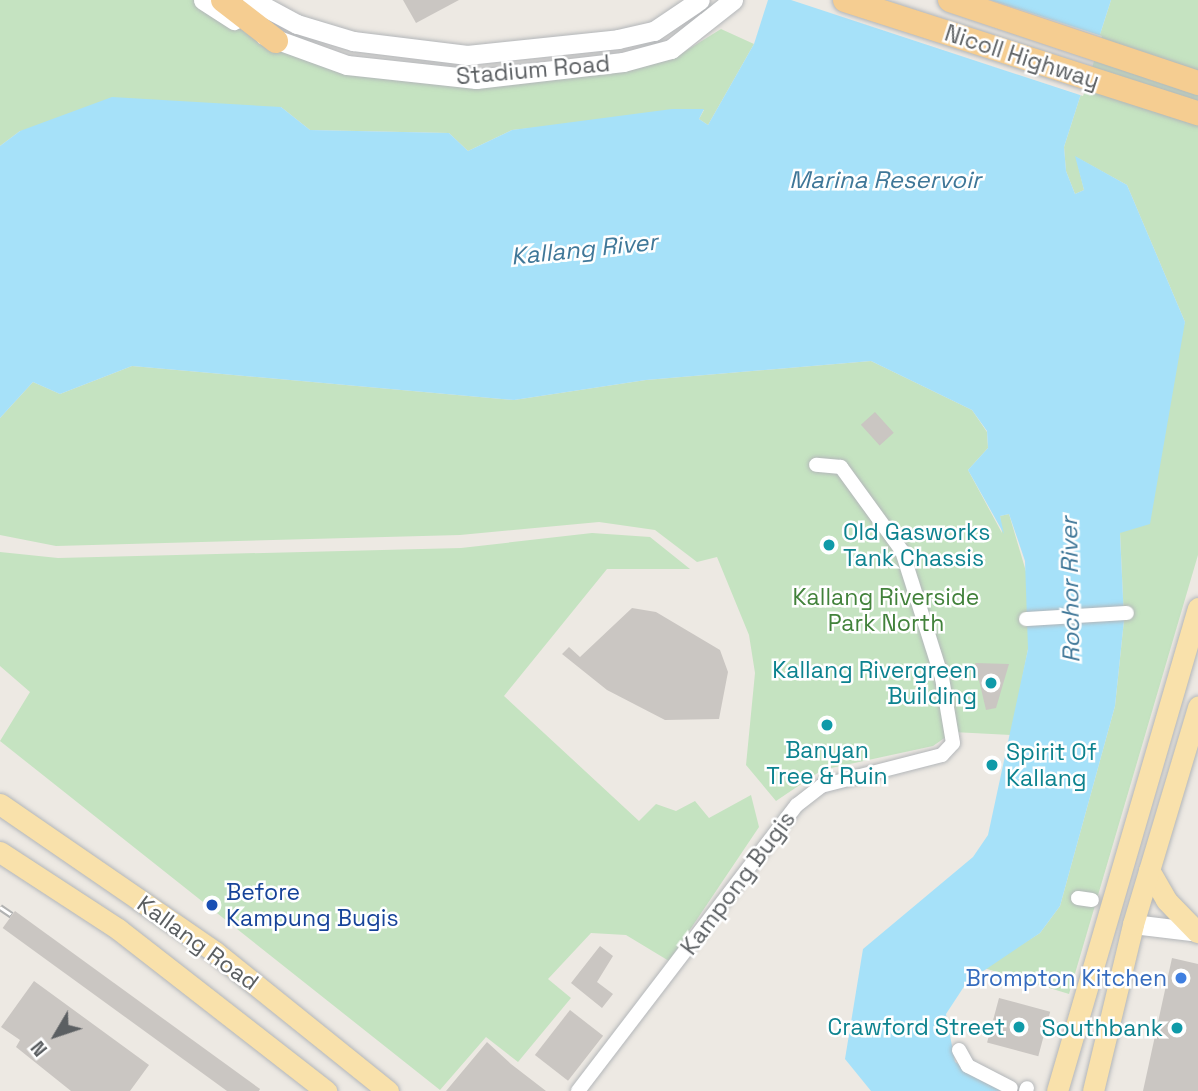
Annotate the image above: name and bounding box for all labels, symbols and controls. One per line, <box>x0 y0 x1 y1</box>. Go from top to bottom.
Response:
street label: Nicoll Highway <box>941 19 1103 95</box>
street label: Stadium Road <box>455 50 611 90</box>
water label: Marina Reservoir <box>789 166 981 194</box>
water label: Kallang River <box>509 227 659 271</box>
water label: Rochor River <box>1054 517 1086 663</box>
place label: Old Gasworks Tank Chassis <box>843 518 990 572</box>
marker: Old Gasworks Tank Chassis <box>821 537 837 553</box>
park label: Kallang Riverside Park North <box>793 583 979 637</box>
place label: Kallang Rivergreen Building <box>772 656 977 710</box>
marker: Kallang Rivergreen Building <box>983 675 999 691</box>
marker: Banyan Tree & Ruin <box>819 717 835 733</box>
place label: Banyan Tree & Ruin <box>766 736 888 790</box>
place label: Spirit Of Kallang <box>1006 738 1097 792</box>
marker: Spirit Of Kallang <box>984 757 1000 773</box>
street label: Kampong Bugis <box>675 806 801 960</box>
place label: Before Kampung Bugis <box>226 878 398 932</box>
street label: Kallang Road <box>132 890 264 996</box>
marker: Before Kampung Bugis <box>204 897 220 913</box>
place label: Brompton Kitchen <box>965 964 1167 992</box>
marker: Brompton Kitchen <box>1173 970 1189 986</box>
north arrow <box>21 1000 91 1070</box>
place label: Crawford Street <box>827 1013 1005 1041</box>
place label: Southbank <box>1041 1014 1163 1042</box>
marker: Crawford Street <box>1011 1019 1027 1035</box>
marker: Southbank <box>1169 1020 1185 1036</box>
text: N <box>26 1036 53 1061</box>

